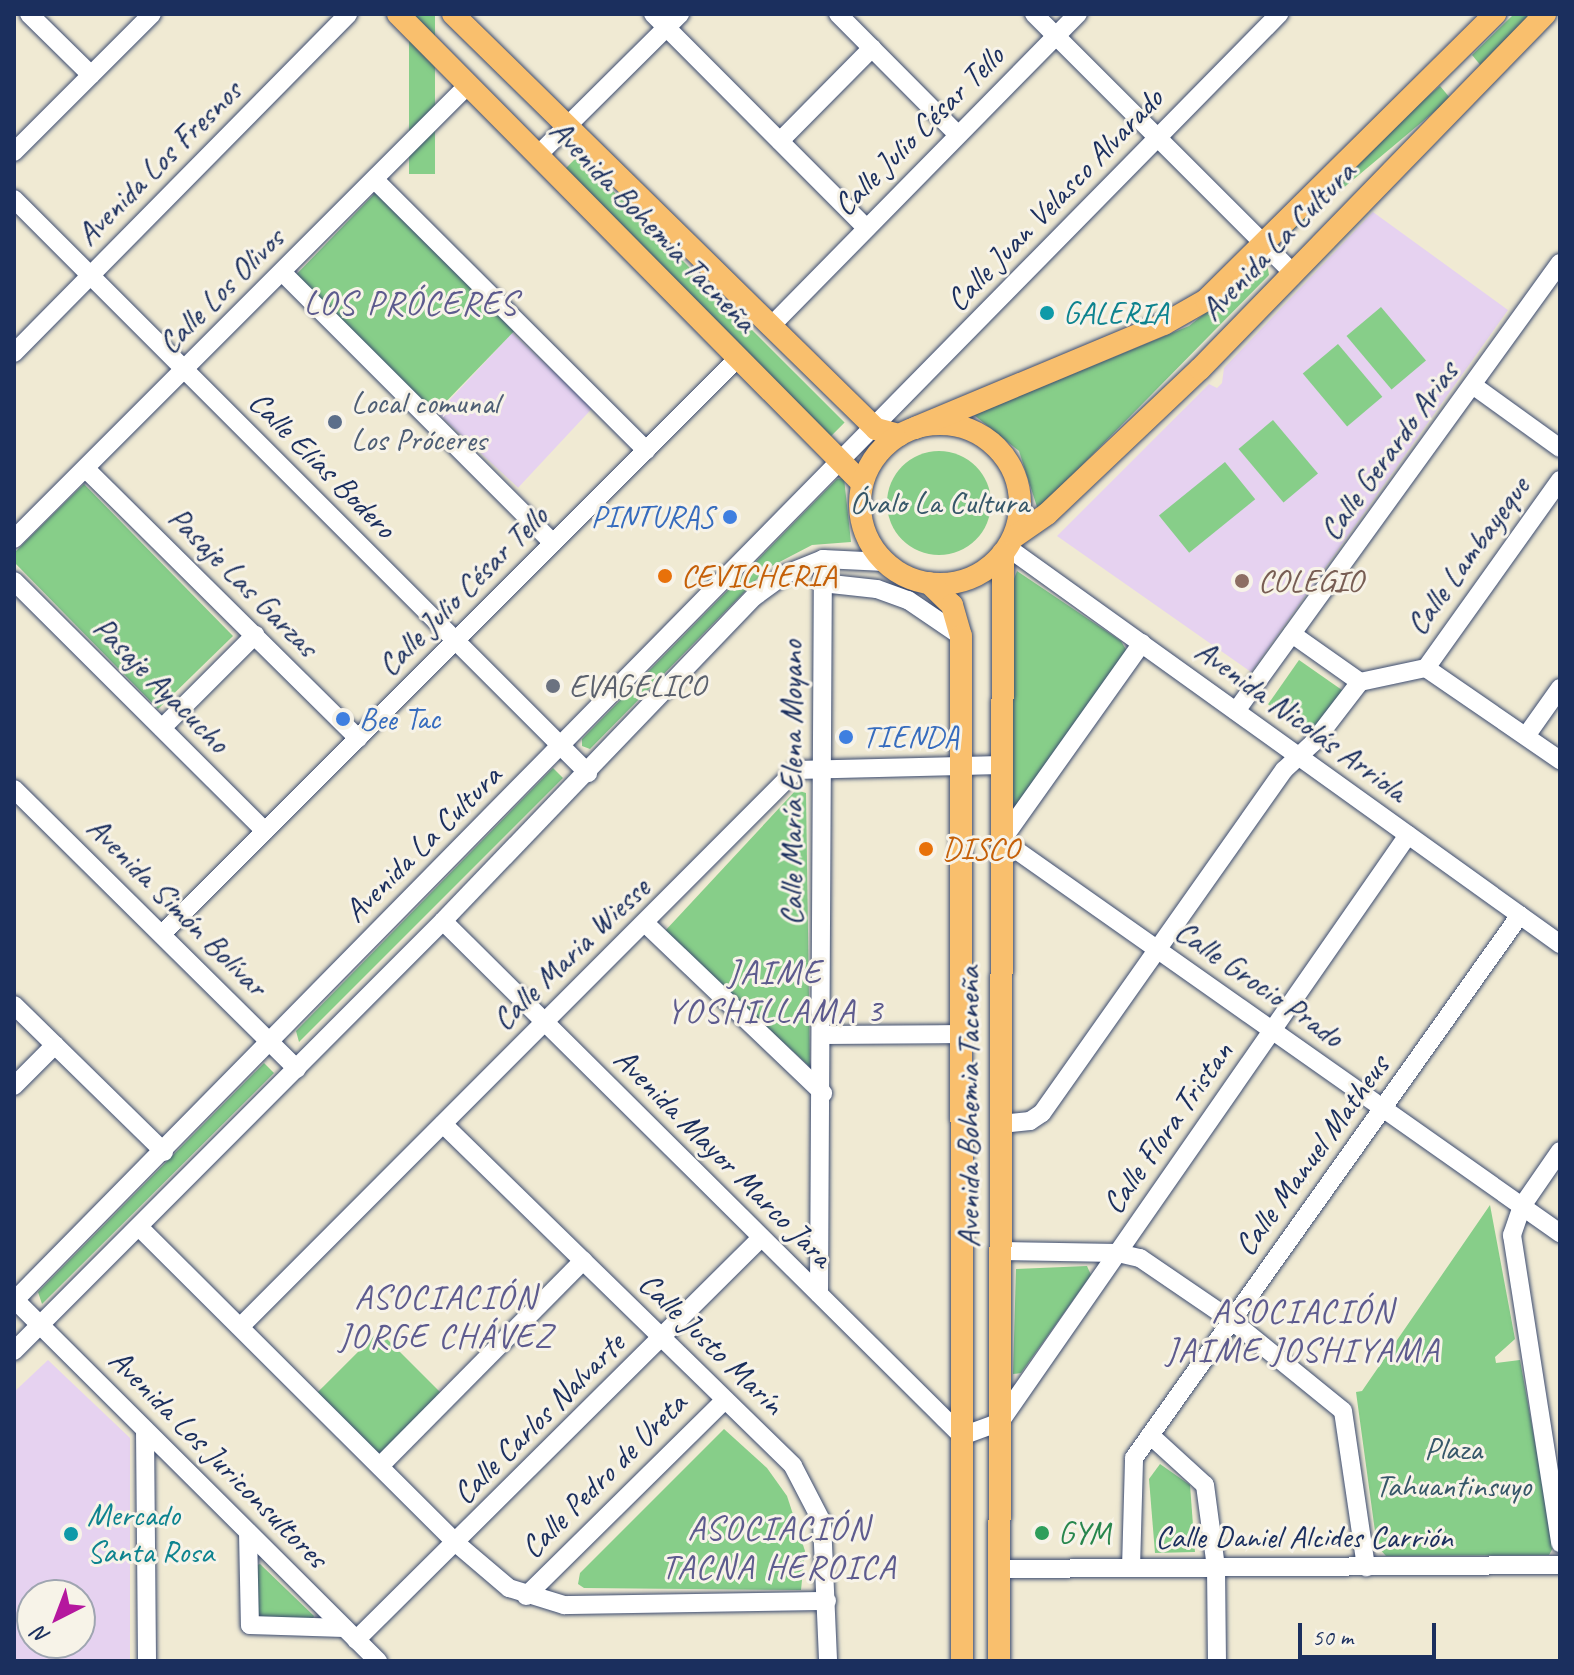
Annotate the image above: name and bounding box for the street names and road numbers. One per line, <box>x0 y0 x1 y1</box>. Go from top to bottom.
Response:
street label: Calle Julio César Tello <box>826 38 1012 224</box>
street label: Avenida Los Fresnos <box>68 72 250 254</box>
street label: Calle Juan Velasco Alvarado <box>939 81 1171 319</box>
street label: Avenida Bohemia Tacneña <box>541 111 765 341</box>
street label: Avenida La Cultura <box>1193 154 1363 328</box>
street label: Calle Los Olivos <box>150 220 292 362</box>
street label: Calle Gerardo Arias <box>1312 355 1466 547</box>
street label: Calle Elías Bodero <box>240 383 404 547</box>
street label: Calle Lambayeque <box>1398 470 1538 642</box>
street label: Calle Julio César Tello <box>370 498 556 684</box>
street label: Pasaje Las Garzas <box>160 499 326 665</box>
street label: Pasaje Ayacucho <box>85 609 237 761</box>
street label: Avenida Nicolás Arriola <box>1188 631 1414 811</box>
street label: Calle María Elena Moyano <box>773 640 811 926</box>
street label: Avenida La Cultura <box>337 758 509 930</box>
street label: Avenida Simón Bolívar <box>79 809 275 1005</box>
street label: Calle Maria Wiesse <box>484 869 658 1039</box>
street label: Calle Grocio Prado <box>1167 912 1351 1056</box>
street label: Avenida Bohemia Tacneña <box>950 966 988 1248</box>
street label: Calle Flora Tristan <box>1095 1035 1241 1221</box>
street label: Avenida Mayor Marco Jara <box>605 1040 841 1276</box>
street label: Calle Manuel Matheus <box>1226 1048 1398 1264</box>
street label: Calle Justo Marín <box>630 1265 792 1423</box>
street label: Calle Carlos Nalvarte <box>445 1325 633 1513</box>
street label: Avenida Los Juriconsultores <box>101 1342 335 1576</box>
street label: Calle Pedro de Ureta <box>513 1385 695 1567</box>
street label: Calle Daniel Alcides Carrión <box>1155 1518 1453 1556</box>

